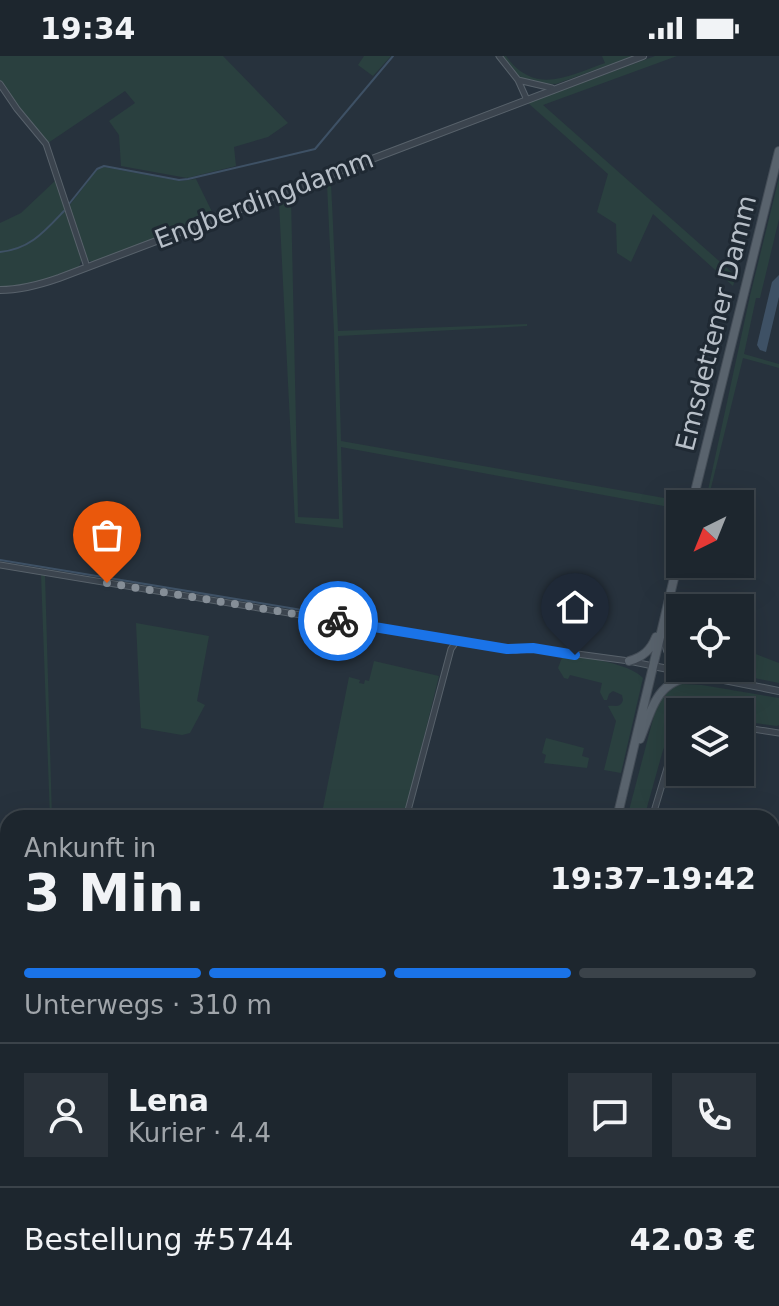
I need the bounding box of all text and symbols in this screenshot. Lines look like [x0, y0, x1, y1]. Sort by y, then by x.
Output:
text: 19:34 [40, 11, 136, 46]
street label: Engberdingdamm [150, 143, 378, 255]
street label: Emsdettener Damm [670, 192, 762, 454]
north arrow [666, 490, 754, 578]
map controls [666, 490, 754, 786]
pin [73, 501, 141, 583]
icon: bag [85, 513, 129, 557]
pin [541, 573, 609, 655]
courier [298, 581, 378, 661]
icon: home [553, 585, 597, 629]
button: locate [666, 594, 754, 682]
icon: bike [316, 599, 360, 643]
button: layers [666, 698, 754, 786]
text: Ankunft in [24, 833, 156, 863]
text: 19:37–19:42 [550, 861, 756, 896]
text: 3 Min. [24, 863, 205, 923]
text: Unterwegs · 310 m [24, 990, 272, 1020]
button: person [24, 1073, 108, 1157]
button: chat [568, 1073, 652, 1157]
button: phone [672, 1073, 756, 1157]
text: Lena [128, 1083, 209, 1118]
text: Kurier · 4.4 [128, 1118, 271, 1148]
text: Bestellung #5744 [24, 1222, 294, 1257]
text: 42.03 € [630, 1222, 756, 1257]

